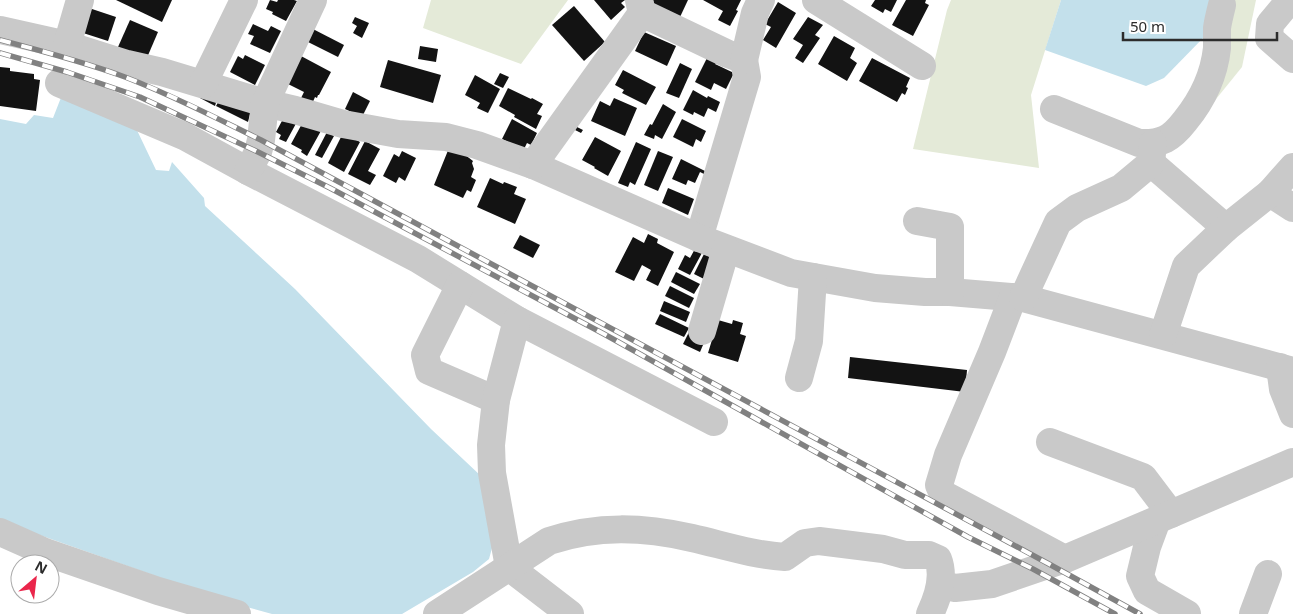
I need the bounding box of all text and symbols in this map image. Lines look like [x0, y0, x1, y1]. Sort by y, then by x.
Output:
scale bar [1123, 10, 1277, 42]
text: 50 m [1130, 16, 1165, 36]
north arrow [10, 554, 60, 604]
text: N [32, 556, 51, 578]

